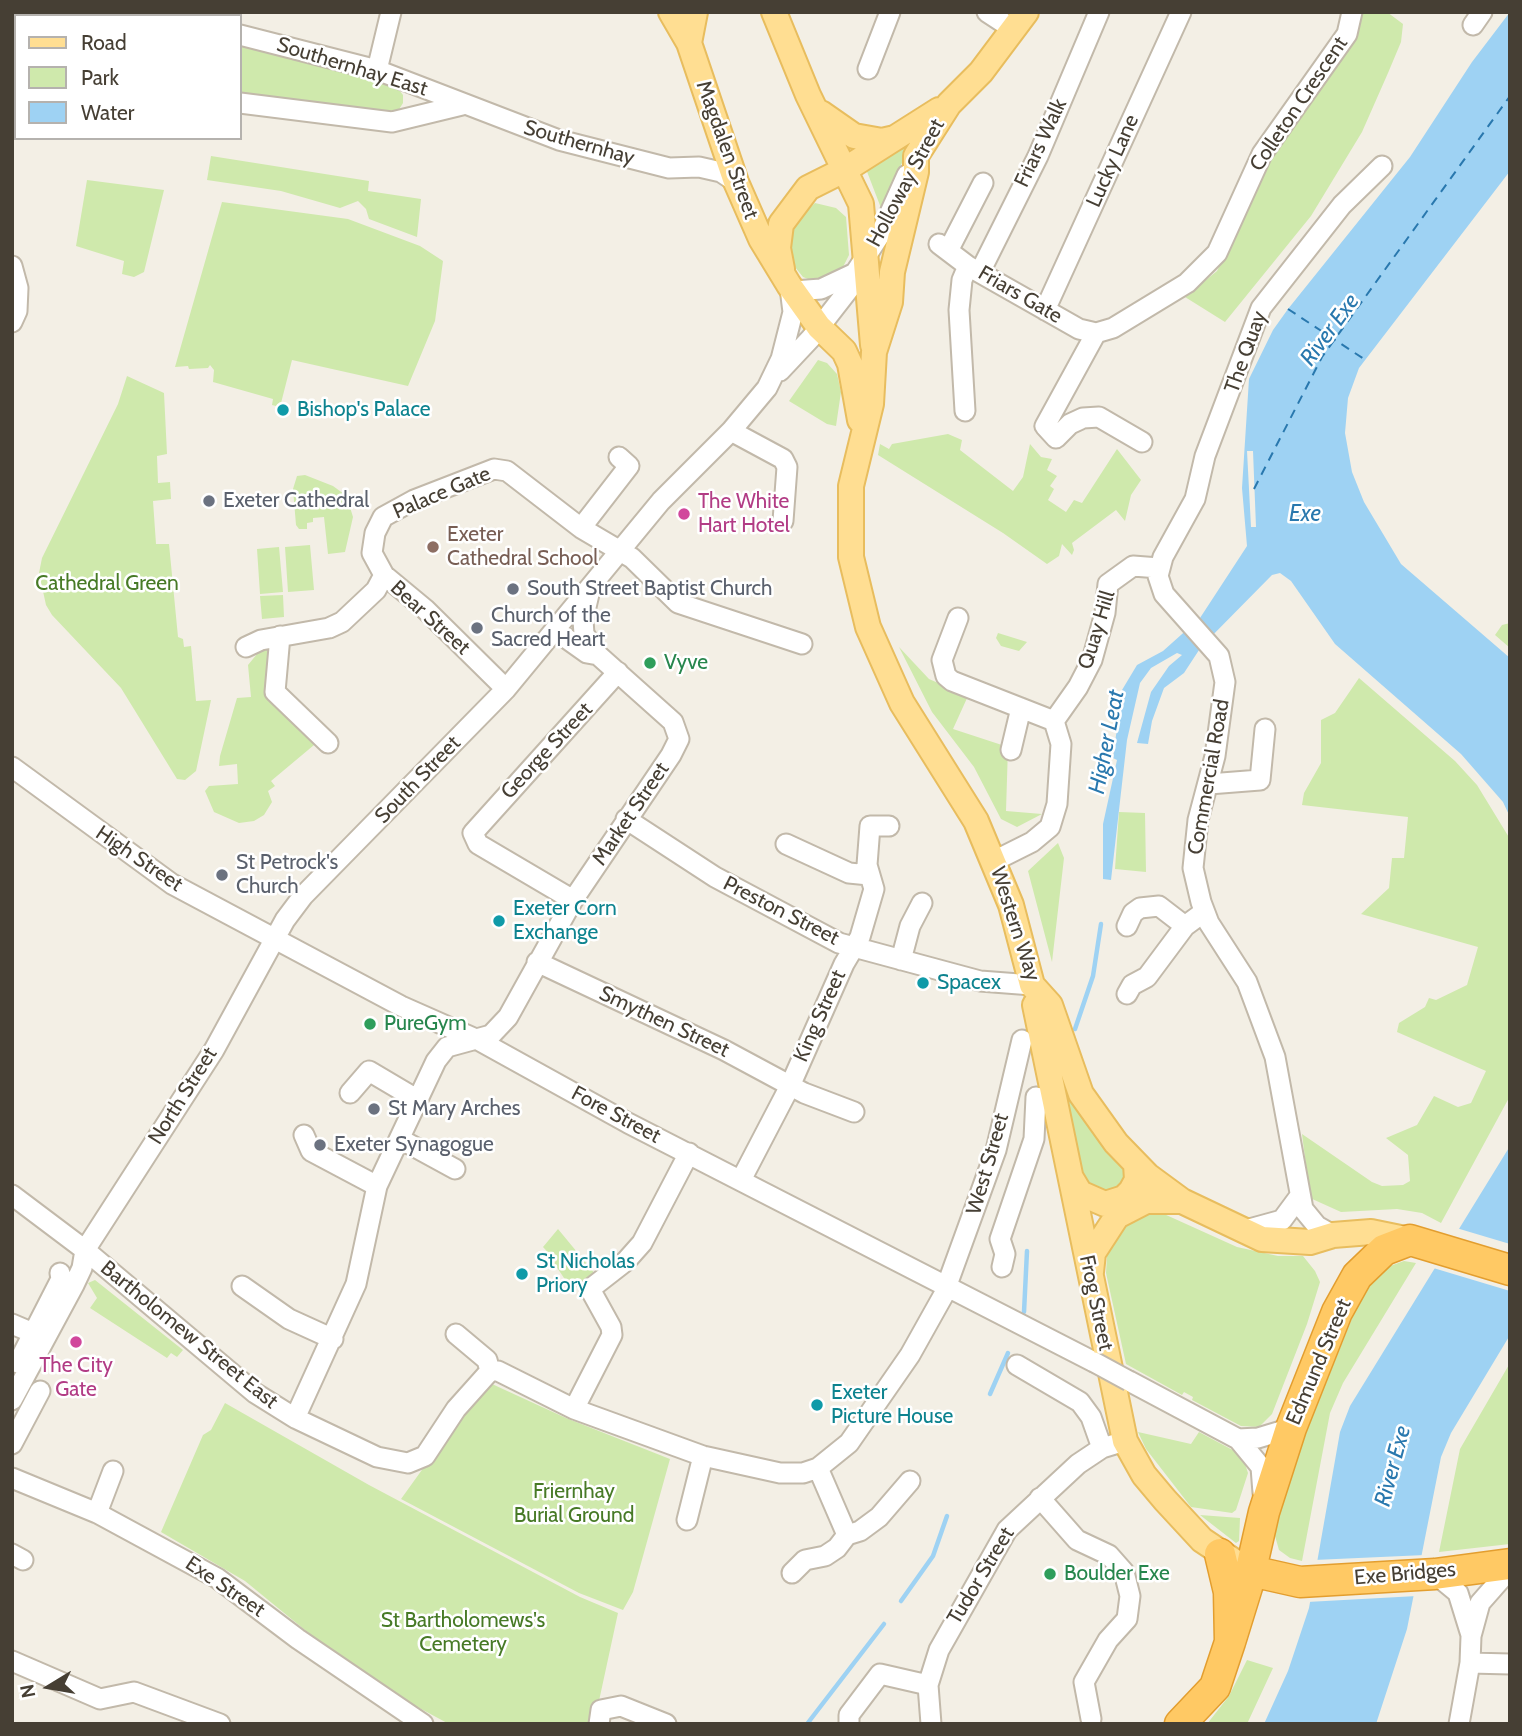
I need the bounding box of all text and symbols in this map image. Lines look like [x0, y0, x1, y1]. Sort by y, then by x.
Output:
legend [14, 14, 242, 140]
text: Road [81, 30, 127, 55]
street label: Southernhay East [274, 32, 430, 102]
street label: Colleton Crescent [1245, 32, 1353, 176]
text: Park [81, 65, 119, 90]
street label: Magdalen Street [690, 77, 764, 223]
street label: Friars Walk [1010, 95, 1072, 191]
text: Water [81, 100, 134, 125]
street label: Lucky Lane [1081, 111, 1145, 211]
street label: Southernhay [521, 115, 637, 171]
street label: Holloway Street [862, 115, 950, 251]
street label: Friars Gate [973, 261, 1067, 329]
water label: River Exe [1295, 289, 1365, 371]
street label: The Quay [1220, 308, 1272, 396]
place label: Bishop's Palace [297, 397, 431, 423]
marker: Bishop's Palace [275, 402, 291, 418]
street label: Palace Gate [389, 461, 495, 525]
place label: Exeter Cathedral [223, 488, 369, 514]
place label: The White Hart Hotel [698, 489, 790, 539]
marker: Exeter Cathedral [201, 493, 217, 509]
water label: Exe [1289, 500, 1321, 528]
marker: The White Hart Hotel [676, 506, 692, 522]
place label: Exeter Cathedral School [447, 522, 598, 572]
marker: Exeter Cathedral School [425, 539, 441, 555]
park label: Cathedral Green [35, 571, 179, 597]
street label: Bear Street [385, 576, 475, 660]
place label: South Street Baptist Church [527, 576, 772, 602]
marker: South Street Baptist Church [505, 581, 521, 597]
street label: Quay Hill [1073, 588, 1121, 672]
place label: Church of the Sacred Heart [491, 603, 611, 653]
marker: Church of the Sacred Heart [469, 620, 485, 636]
place label: Vyve [664, 650, 708, 676]
marker: Vyve [642, 655, 658, 671]
water label: Higher Leat [1083, 688, 1131, 796]
street label: Commercial Road [1183, 697, 1235, 857]
street label: George Street [496, 698, 598, 804]
street label: South Street [370, 731, 466, 829]
street label: Market Street [587, 758, 675, 870]
street label: High Street [91, 821, 187, 897]
place label: St Petrock's Church [236, 850, 338, 900]
street label: Western Way [985, 864, 1045, 984]
marker: St Petrock's Church [214, 867, 230, 883]
street label: Preston Street [719, 871, 843, 951]
place label: Exeter Corn Exchange [513, 896, 617, 946]
marker: Exeter Corn Exchange [491, 913, 507, 929]
street label: King Street [789, 966, 851, 1066]
place label: Spacex [937, 970, 1001, 996]
marker: Spacex [915, 975, 931, 991]
street label: Smythen Street [595, 981, 733, 1063]
place label: PureGym [384, 1011, 467, 1037]
marker: PureGym [362, 1016, 378, 1032]
street label: North Street [143, 1043, 223, 1149]
street label: Fore Street [567, 1081, 665, 1149]
place label: St Mary Arches [388, 1096, 520, 1122]
marker: St Mary Arches [366, 1101, 382, 1117]
street label: West Street [962, 1110, 1014, 1218]
place label: Exeter Synagogue [334, 1132, 494, 1158]
marker: Exeter Synagogue [312, 1137, 328, 1153]
place label: St Nicholas Priory [536, 1249, 635, 1299]
street label: Frog Street [1074, 1253, 1118, 1353]
street label: Bartholomew Street East [95, 1256, 283, 1414]
marker: St Nicholas Priory [514, 1266, 530, 1282]
street label: Edmund Street [1281, 1295, 1357, 1429]
marker: The City Gate [68, 1334, 84, 1350]
place label: The City Gate [39, 1353, 113, 1403]
place label: Exeter Picture House [831, 1380, 953, 1430]
marker: Exeter Picture House [809, 1397, 825, 1413]
water label: River Exe [1369, 1423, 1417, 1509]
park label: Friernhay Burial Ground [514, 1479, 634, 1529]
street label: Tudor Street [942, 1523, 1020, 1629]
street label: Exe Street [180, 1551, 270, 1623]
street label: Exe Bridges [1353, 1557, 1457, 1591]
place label: Boulder Exe [1064, 1561, 1170, 1587]
marker: Boulder Exe [1042, 1566, 1058, 1582]
park label: St Bartholomews's Cemetery [381, 1608, 545, 1658]
north arrow [14, 1652, 84, 1722]
text: N [15, 1682, 40, 1700]

